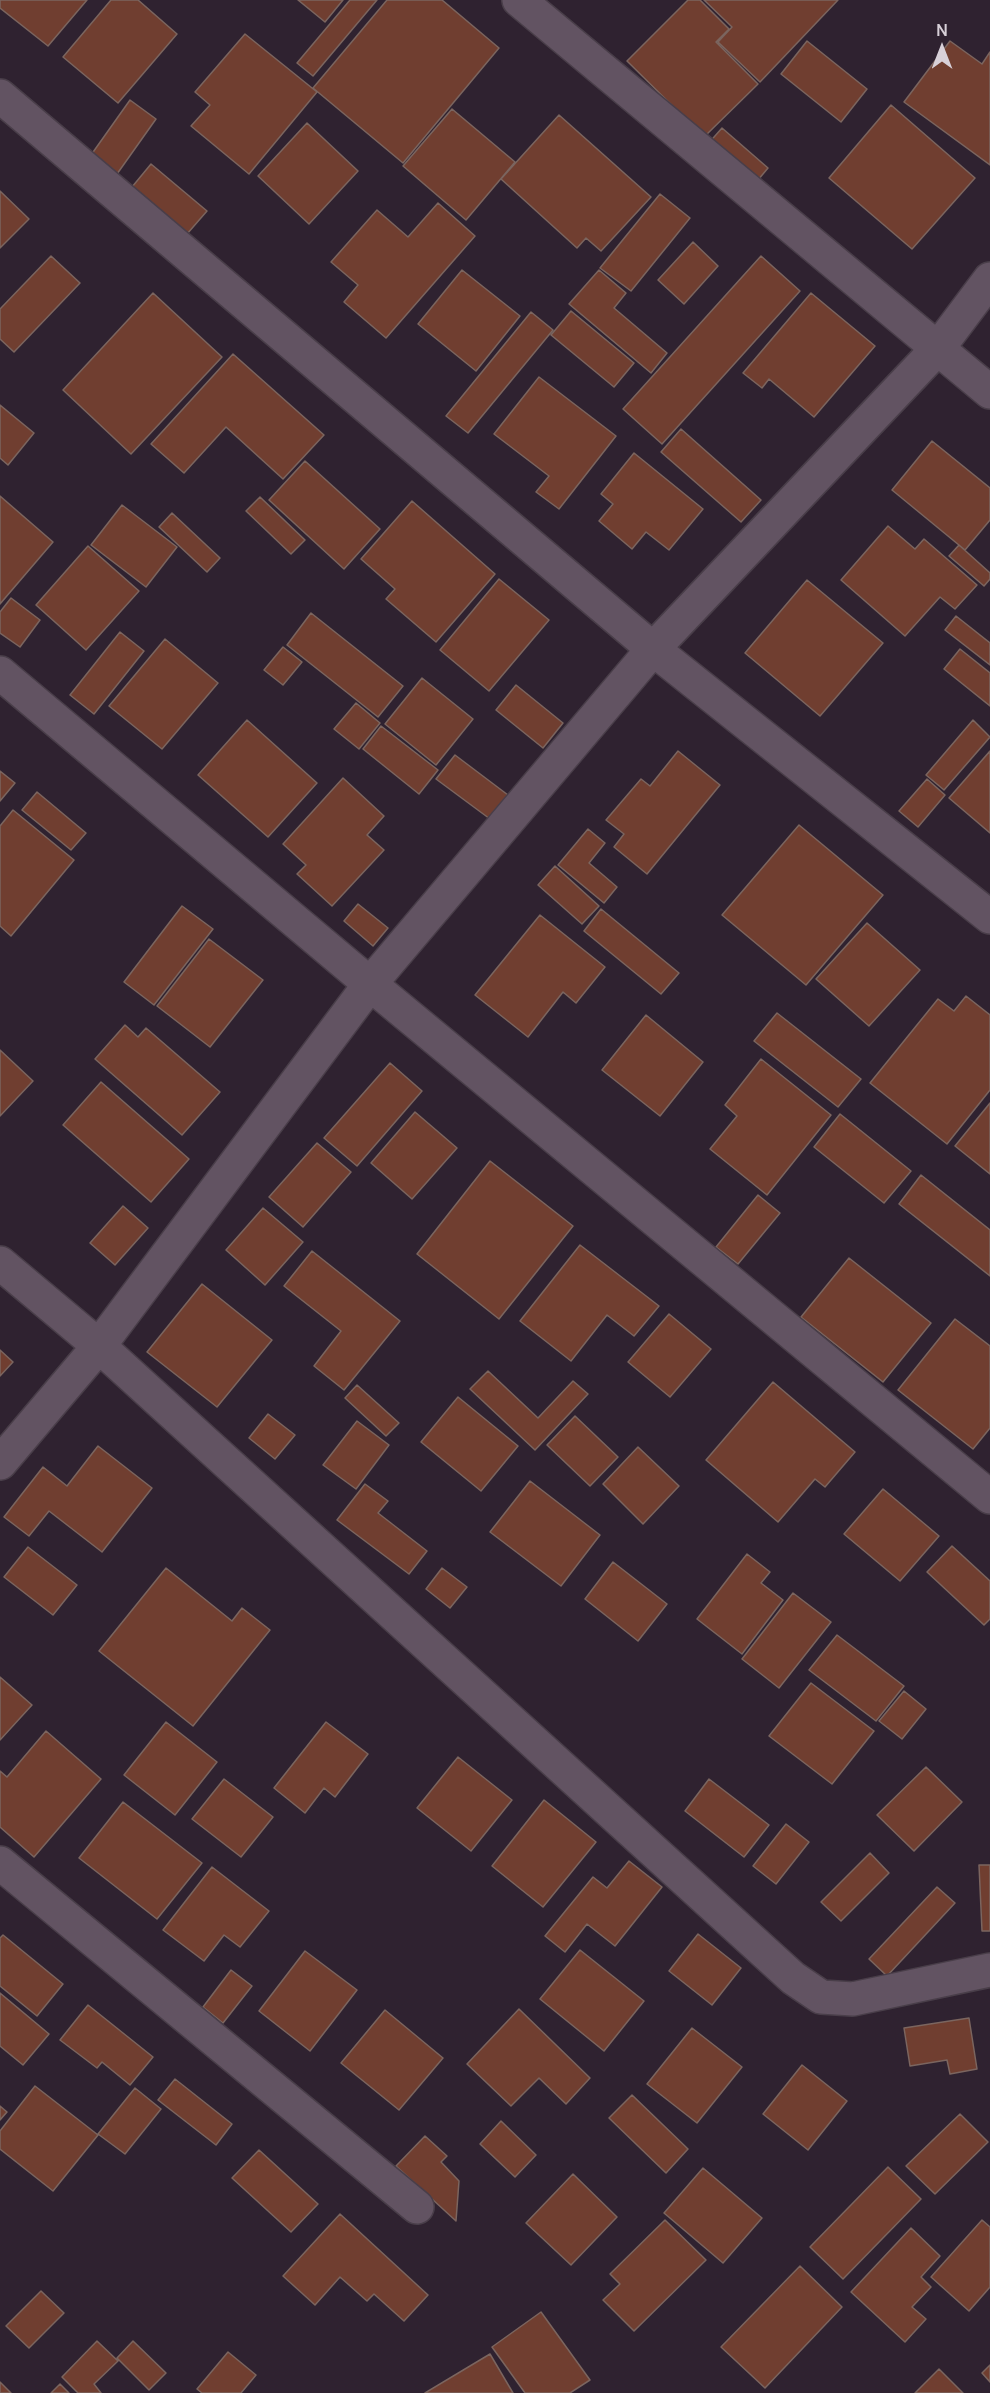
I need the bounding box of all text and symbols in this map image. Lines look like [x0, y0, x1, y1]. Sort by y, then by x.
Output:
north arrow [912, 18, 972, 78]
text: N [936, 19, 948, 41]

